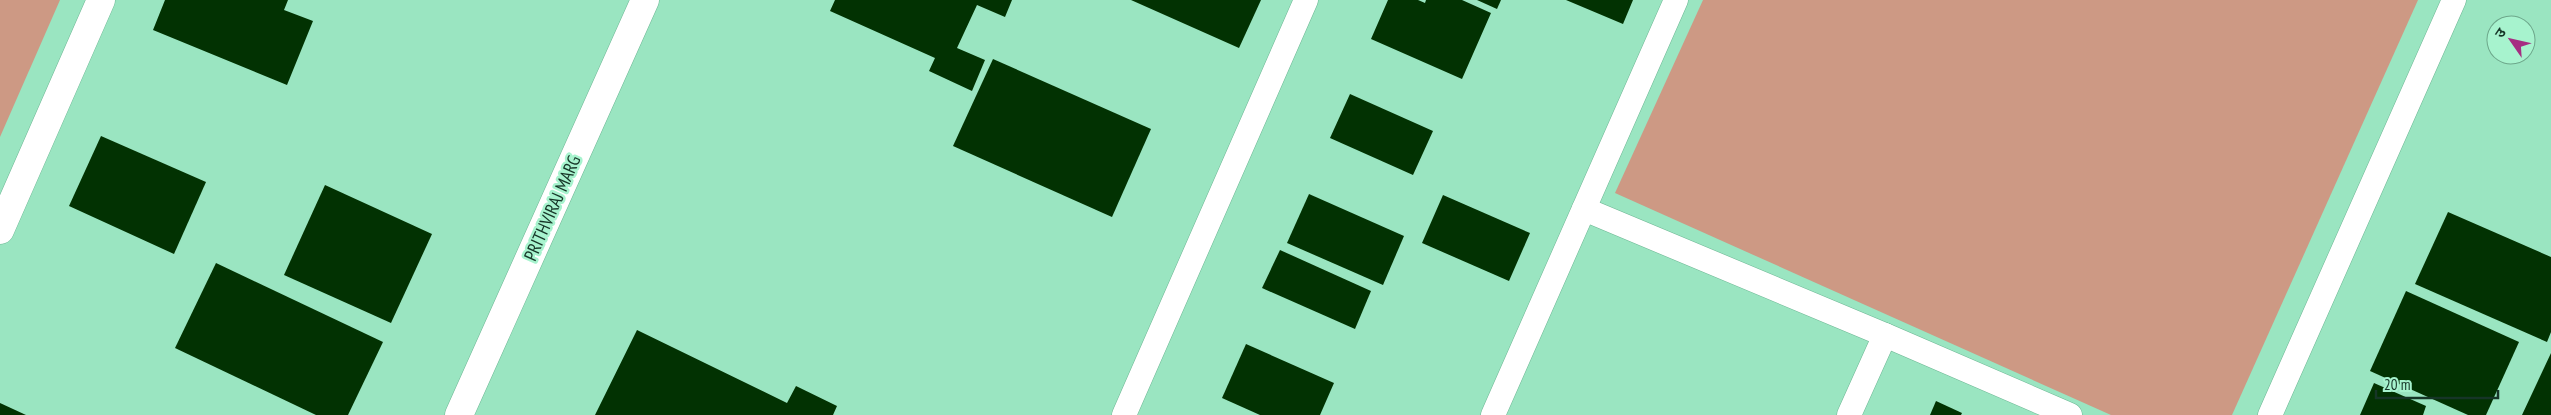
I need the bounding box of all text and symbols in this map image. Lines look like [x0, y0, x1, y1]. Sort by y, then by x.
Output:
north arrow [2486, 15, 2536, 65]
text: उ [2490, 24, 2510, 41]
street label: PRITHVIRAJ MARG [519, 152, 586, 264]
scale bar [2376, 368, 2498, 400]
text: 20 m [2384, 375, 2410, 394]

